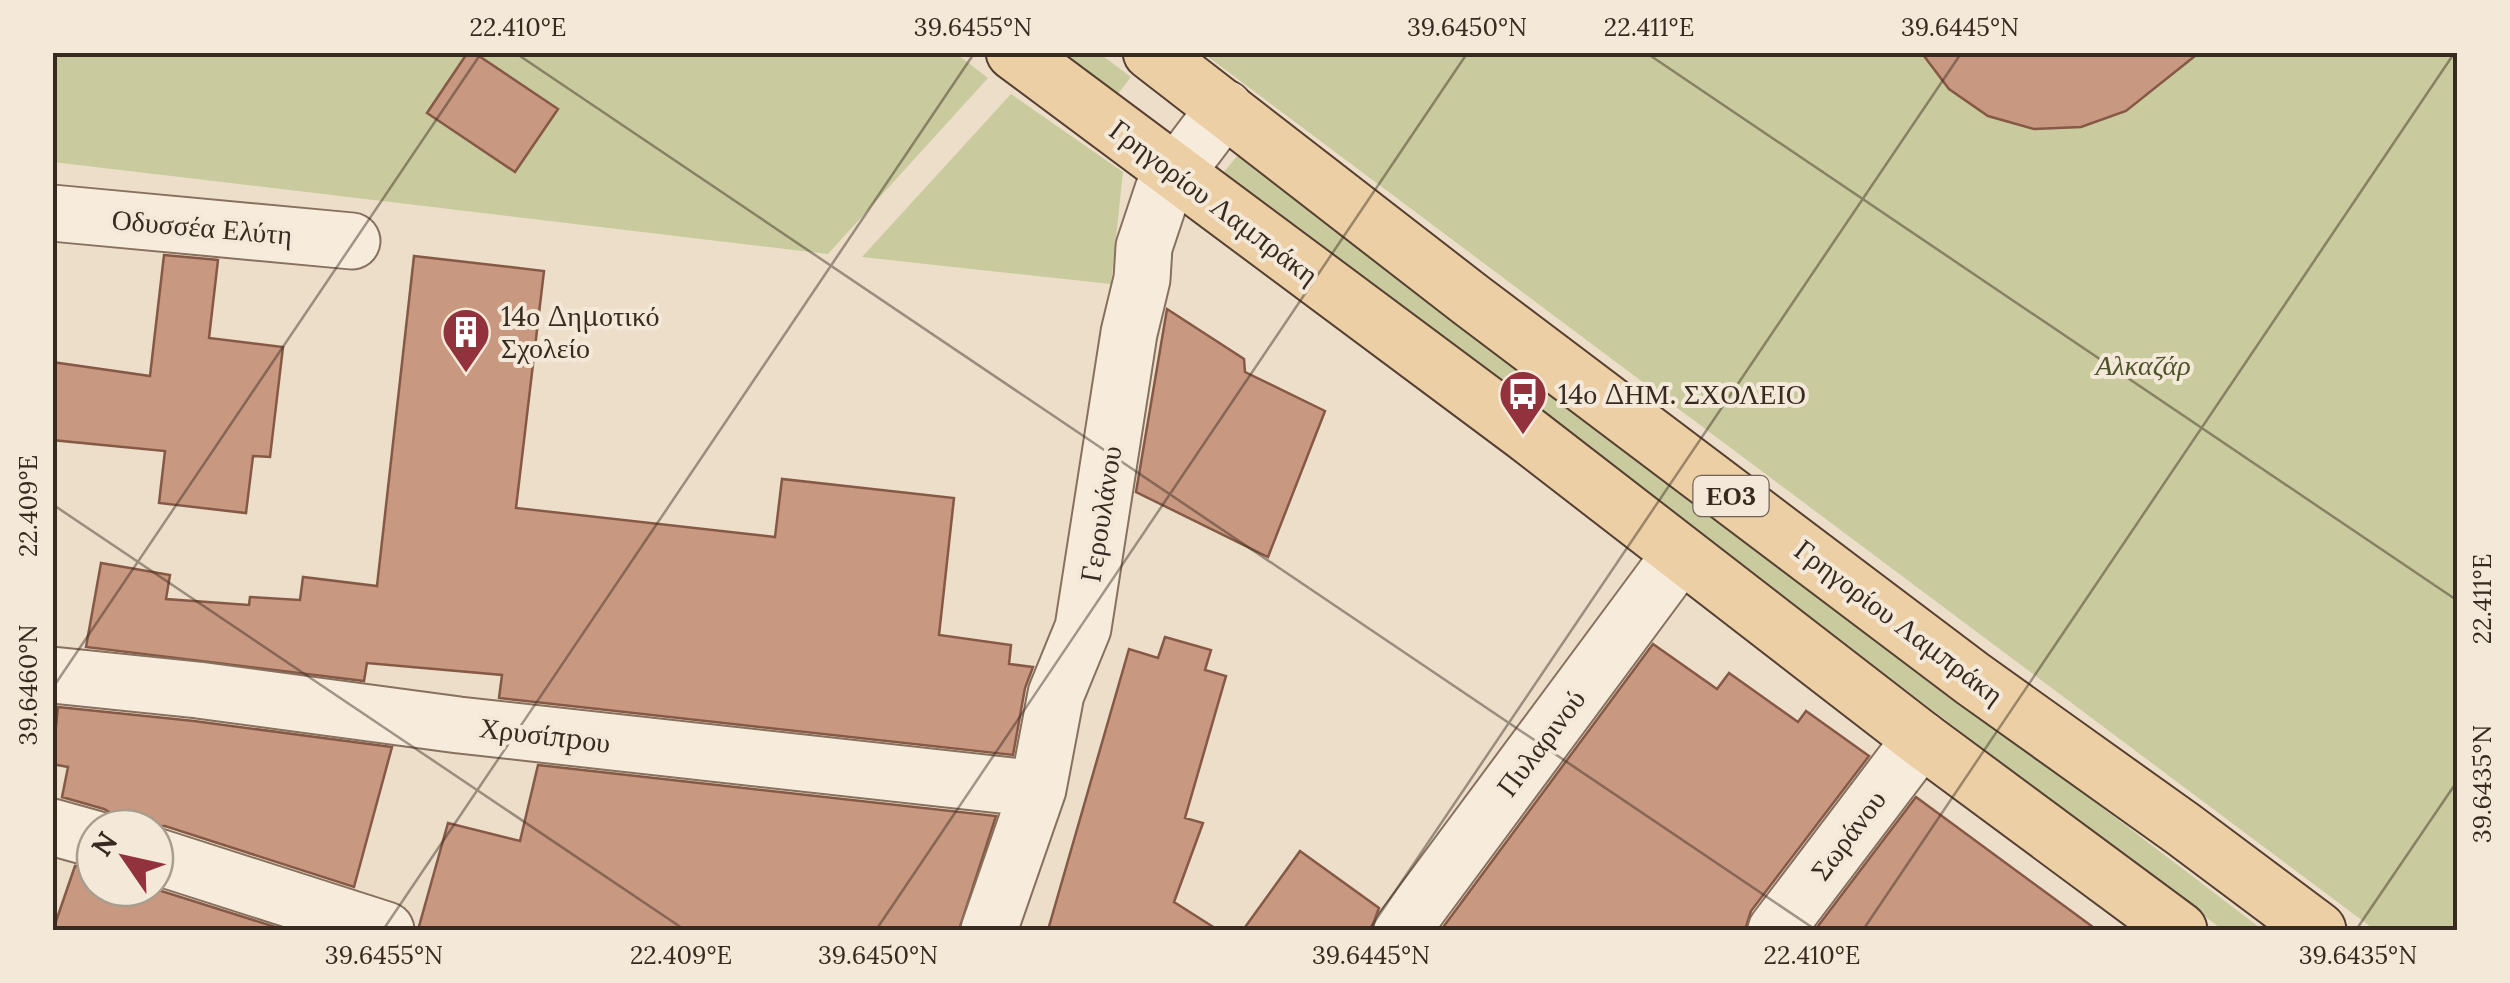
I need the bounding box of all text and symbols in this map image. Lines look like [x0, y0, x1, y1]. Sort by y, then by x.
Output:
text: 22.410°E [470, 11, 566, 43]
text: 39.6455°N [914, 11, 1032, 43]
text: 39.6450°N [1407, 11, 1527, 43]
text: 22.411°E [1604, 11, 1694, 43]
text: 39.6445°N [1901, 11, 2019, 43]
street label: Γρηγορίου Λαμπράκη [1102, 112, 1326, 292]
street label: Οδυσσέα Ελύτη [110, 201, 294, 253]
place label: 14ο Δημοτικό Σχολείο [501, 298, 659, 366]
building icon: 14ο Δημοτικό Σχολείο [440, 306, 492, 374]
park label: Αλκαζάρ [2093, 347, 2191, 383]
bus stop icon: 14ο ΔΗΜ. ΣΧΟΛΕΙΟ [1497, 368, 1549, 436]
place label: 14ο ΔΗΜ. ΣΧΟΛΕΙΟ [1558, 376, 1806, 412]
street label: Γερουλάνου [1072, 443, 1130, 585]
text: 22.409°E [12, 455, 44, 557]
road number: ΕΟ3 [1694, 476, 1768, 516]
street label: Γρηγορίου Λαμπράκη [1787, 532, 2011, 712]
text: 22.411°E [2466, 554, 2498, 644]
text: 39.6460°N [12, 624, 44, 746]
street label: Πυλαρινού [1489, 682, 1593, 804]
street label: Χρυσίπpου [478, 709, 612, 761]
text: 39.6435°N [2466, 725, 2498, 843]
street label: Σωράνου [1802, 783, 1894, 887]
north arrow [75, 808, 175, 908]
text: N [83, 825, 125, 863]
text: 39.6455°N [325, 939, 443, 971]
text: 22.409°E [630, 939, 732, 971]
text: 39.6450°N [818, 939, 938, 971]
text: 39.6445°N [1312, 939, 1430, 971]
text: 22.410°E [1764, 939, 1860, 971]
text: 39.6435°N [2299, 939, 2417, 971]

